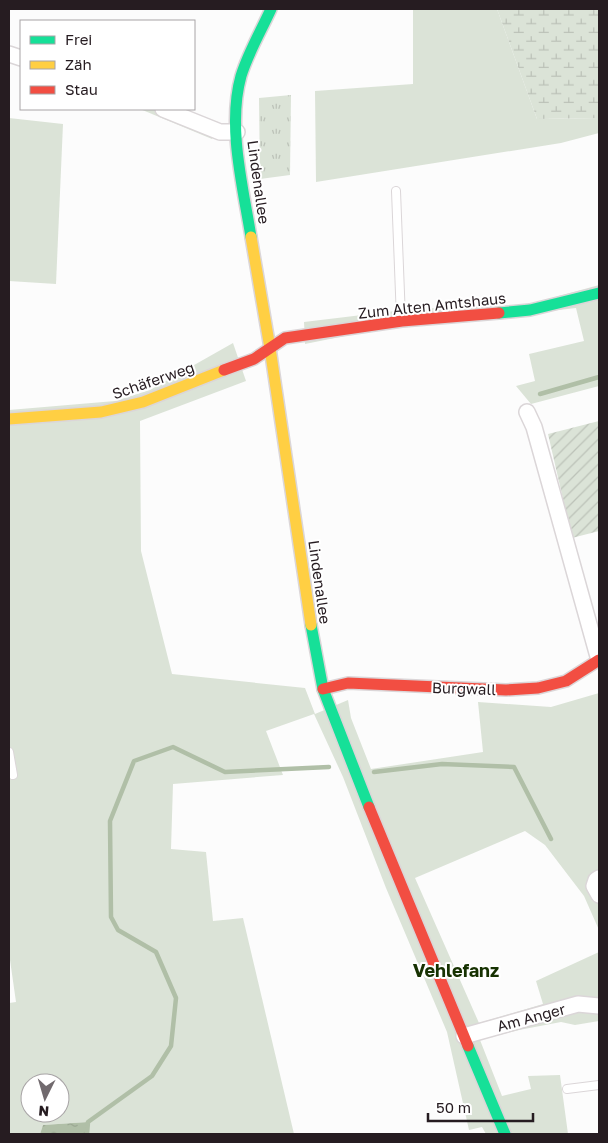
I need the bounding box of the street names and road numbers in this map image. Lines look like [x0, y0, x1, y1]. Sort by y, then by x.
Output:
street label: Lindenallee [244, 139, 274, 225]
street label: Zum Alten Amtshaus [357, 288, 507, 322]
street label: Schäferweg [110, 358, 196, 402]
street label: Lindenallee [305, 539, 335, 625]
street label: Burgwall [432, 678, 496, 698]
street label: Am Anger [495, 999, 567, 1035]

